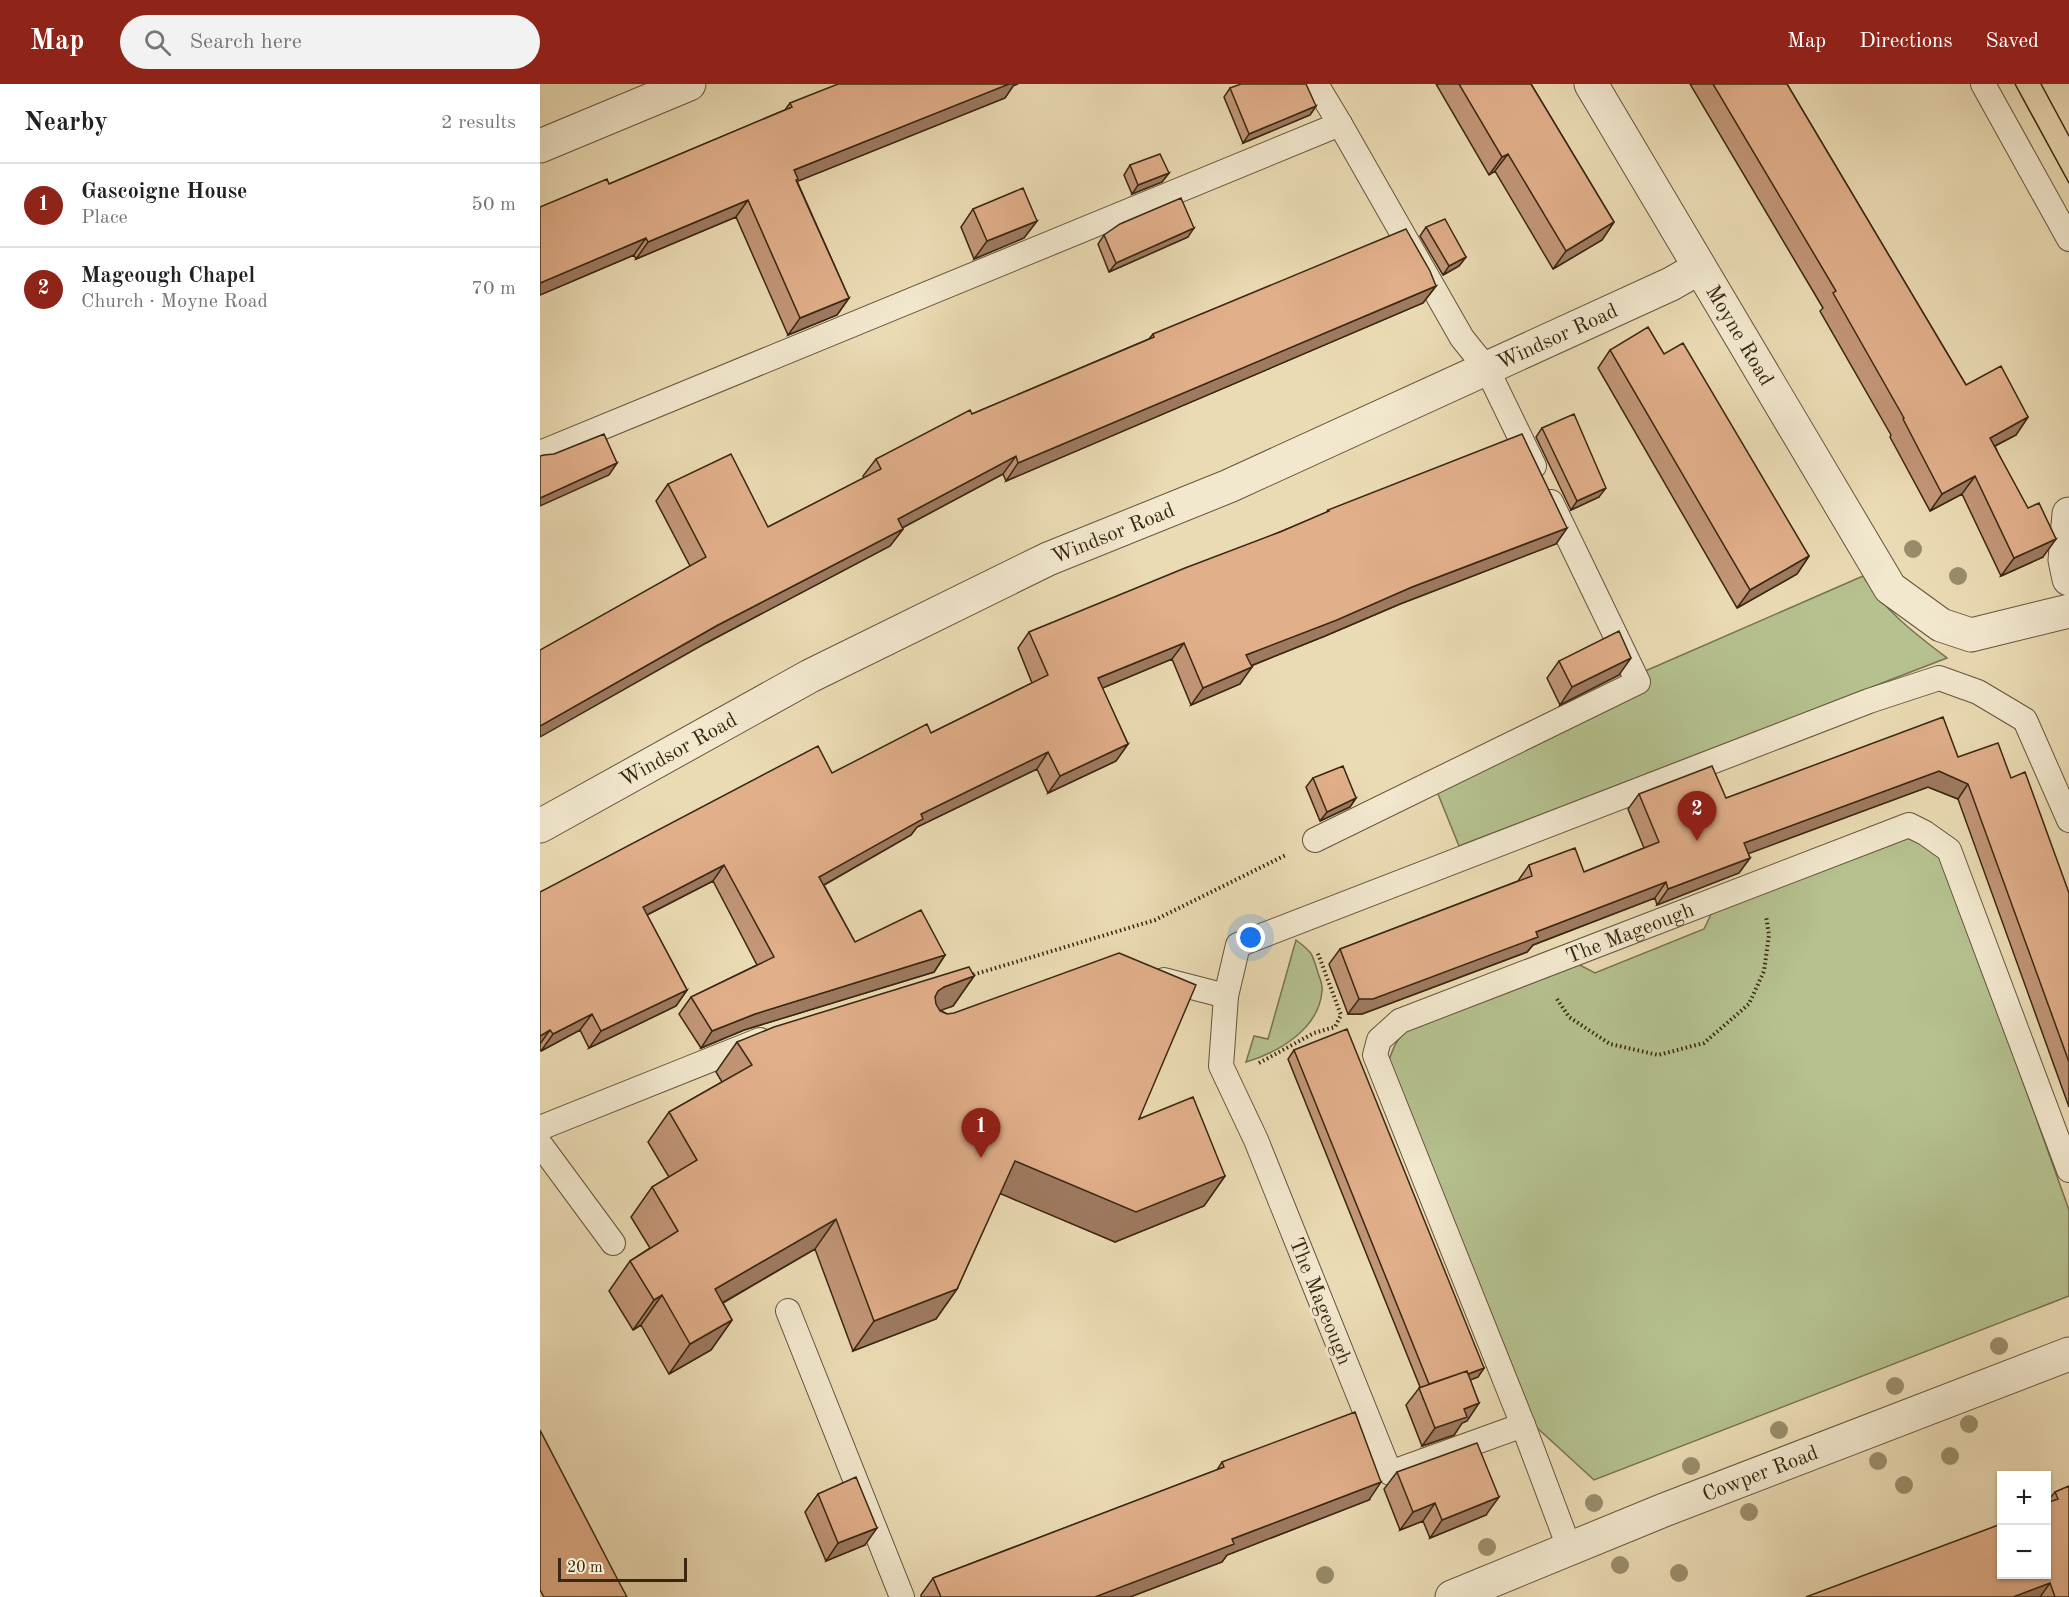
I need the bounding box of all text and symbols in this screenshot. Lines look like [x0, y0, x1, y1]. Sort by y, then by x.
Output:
search box [120, 15, 540, 69]
icon: search [141, 26, 174, 59]
text: Map [30, 28, 84, 56]
text: Search here [189, 31, 302, 53]
text: Map [1787, 31, 1826, 52]
text: Directions [1859, 31, 1953, 52]
text: Saved [1986, 31, 2039, 52]
text: Nearby [24, 110, 108, 136]
text: 2 results [441, 113, 516, 133]
text: Gascoigne House [81, 181, 248, 203]
text: 1 [38, 195, 49, 215]
text: 50 m [471, 195, 516, 215]
text: Place [81, 208, 128, 228]
text: Mageough Chapel [81, 265, 255, 287]
text: 2 [38, 279, 49, 299]
text: 70 m [471, 279, 516, 299]
street label: Moyne Road [1701, 282, 1777, 390]
text: Church · Moyne Road [81, 292, 268, 312]
street label: Windsor Road [1494, 301, 1621, 374]
street label: Windsor Road [1049, 500, 1178, 568]
street label: Windsor Road [617, 710, 741, 791]
pin: 2 [1678, 792, 1716, 841]
street label: The Mageough [1563, 900, 1697, 968]
your location [1236, 923, 1265, 952]
pin: 1 [962, 1108, 1000, 1158]
street label: The Mageough [1285, 1235, 1355, 1368]
street label: Cowper Road [1700, 1443, 1821, 1506]
map controls [1997, 1471, 2051, 1579]
button: + [1997, 1471, 2051, 1525]
button: − [1997, 1525, 2051, 1579]
scale bar [558, 1555, 687, 1582]
text: 20 m [567, 1560, 603, 1576]

